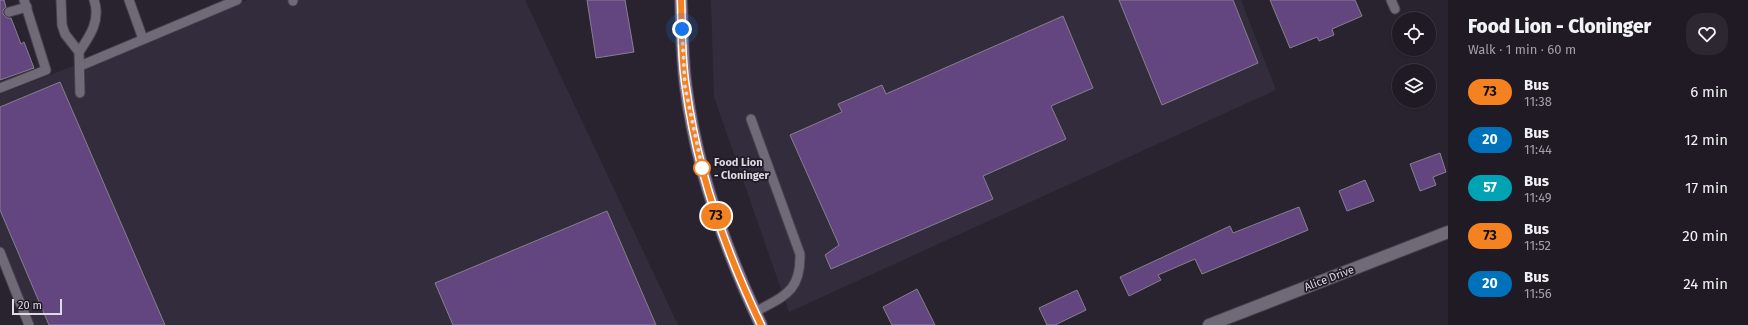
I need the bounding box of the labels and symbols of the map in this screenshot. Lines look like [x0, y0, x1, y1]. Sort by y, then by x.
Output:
your location [672, 19, 692, 39]
place label: Food Lion - Cloninger [714, 156, 770, 182]
marker: Food Lion - Cloninger [693, 159, 711, 177]
line badge: 73 [698, 203, 734, 229]
street label: Alice Drive [1302, 263, 1356, 294]
scale bar [12, 297, 62, 316]

